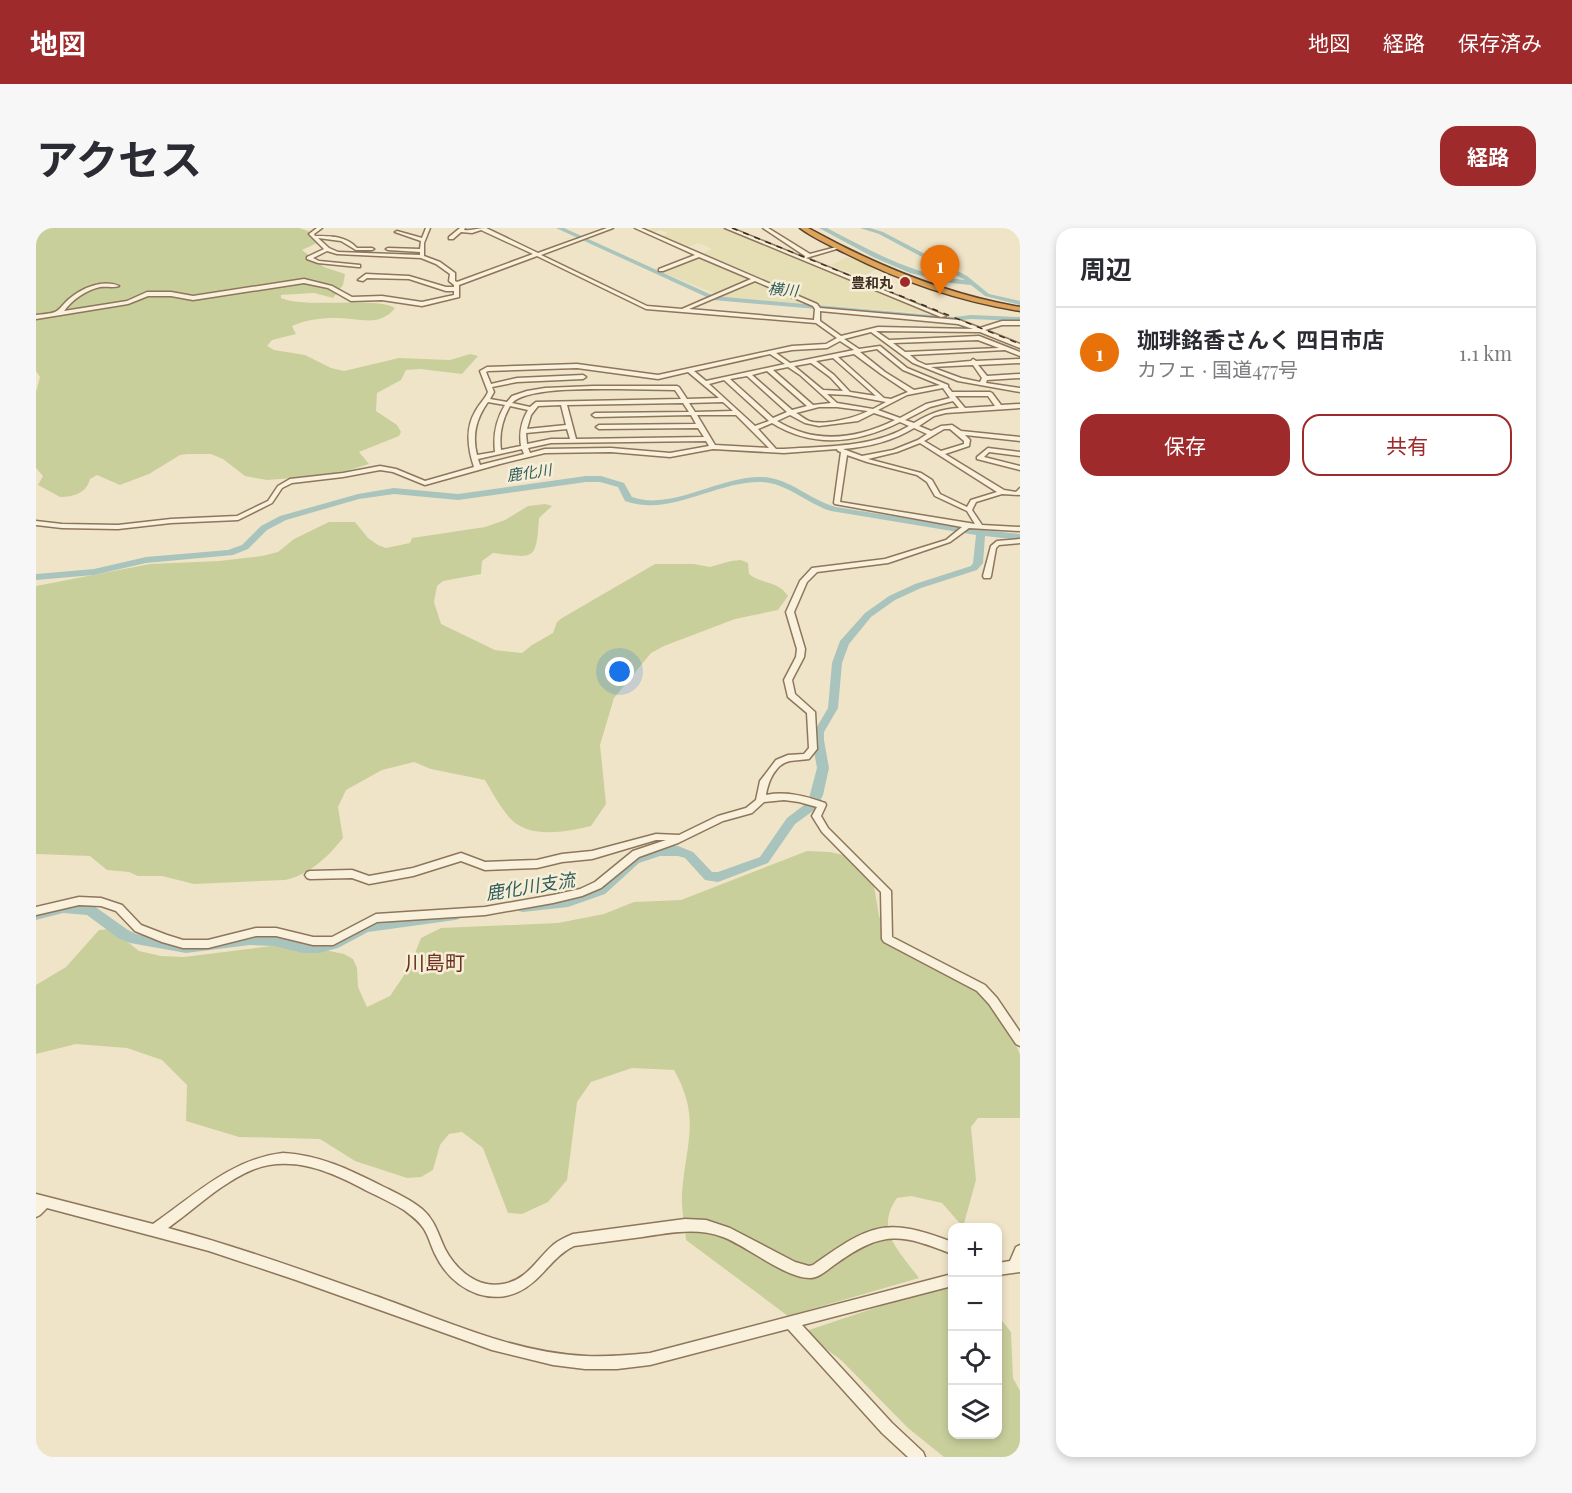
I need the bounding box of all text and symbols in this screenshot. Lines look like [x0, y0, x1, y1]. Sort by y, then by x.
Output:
text: 地図 [30, 24, 86, 61]
text: 地図 [1308, 28, 1350, 56]
text: 経路 [1383, 28, 1425, 56]
text: 保存済み [1458, 28, 1542, 56]
button: 経路 [1440, 126, 1536, 186]
text: アクセス [36, 130, 202, 186]
pin: 1 [920, 245, 960, 295]
text: 周辺 [1080, 251, 1132, 286]
place label: 豊和丸 [851, 273, 893, 292]
marker: 豊和丸 [898, 275, 912, 289]
water label: 横川 [767, 278, 801, 300]
text: 珈琲銘香さんく 四日市店 [1137, 324, 1384, 354]
text: 1 [1096, 339, 1103, 366]
text: 1.1 km [1459, 339, 1512, 366]
text: カフェ · 国道477号 [1137, 355, 1298, 382]
button: 保存 [1080, 414, 1290, 476]
button: 共有 [1302, 414, 1512, 476]
water label: 鹿化川 [505, 459, 555, 485]
your location [605, 657, 634, 686]
water label: 鹿化川支流 [484, 867, 579, 905]
district label: 川島町 [405, 948, 465, 975]
map controls [948, 1223, 1002, 1439]
button: + [948, 1223, 1002, 1277]
button: − [948, 1277, 1002, 1331]
button: locate [948, 1331, 1002, 1385]
button: layers [948, 1385, 1002, 1439]

